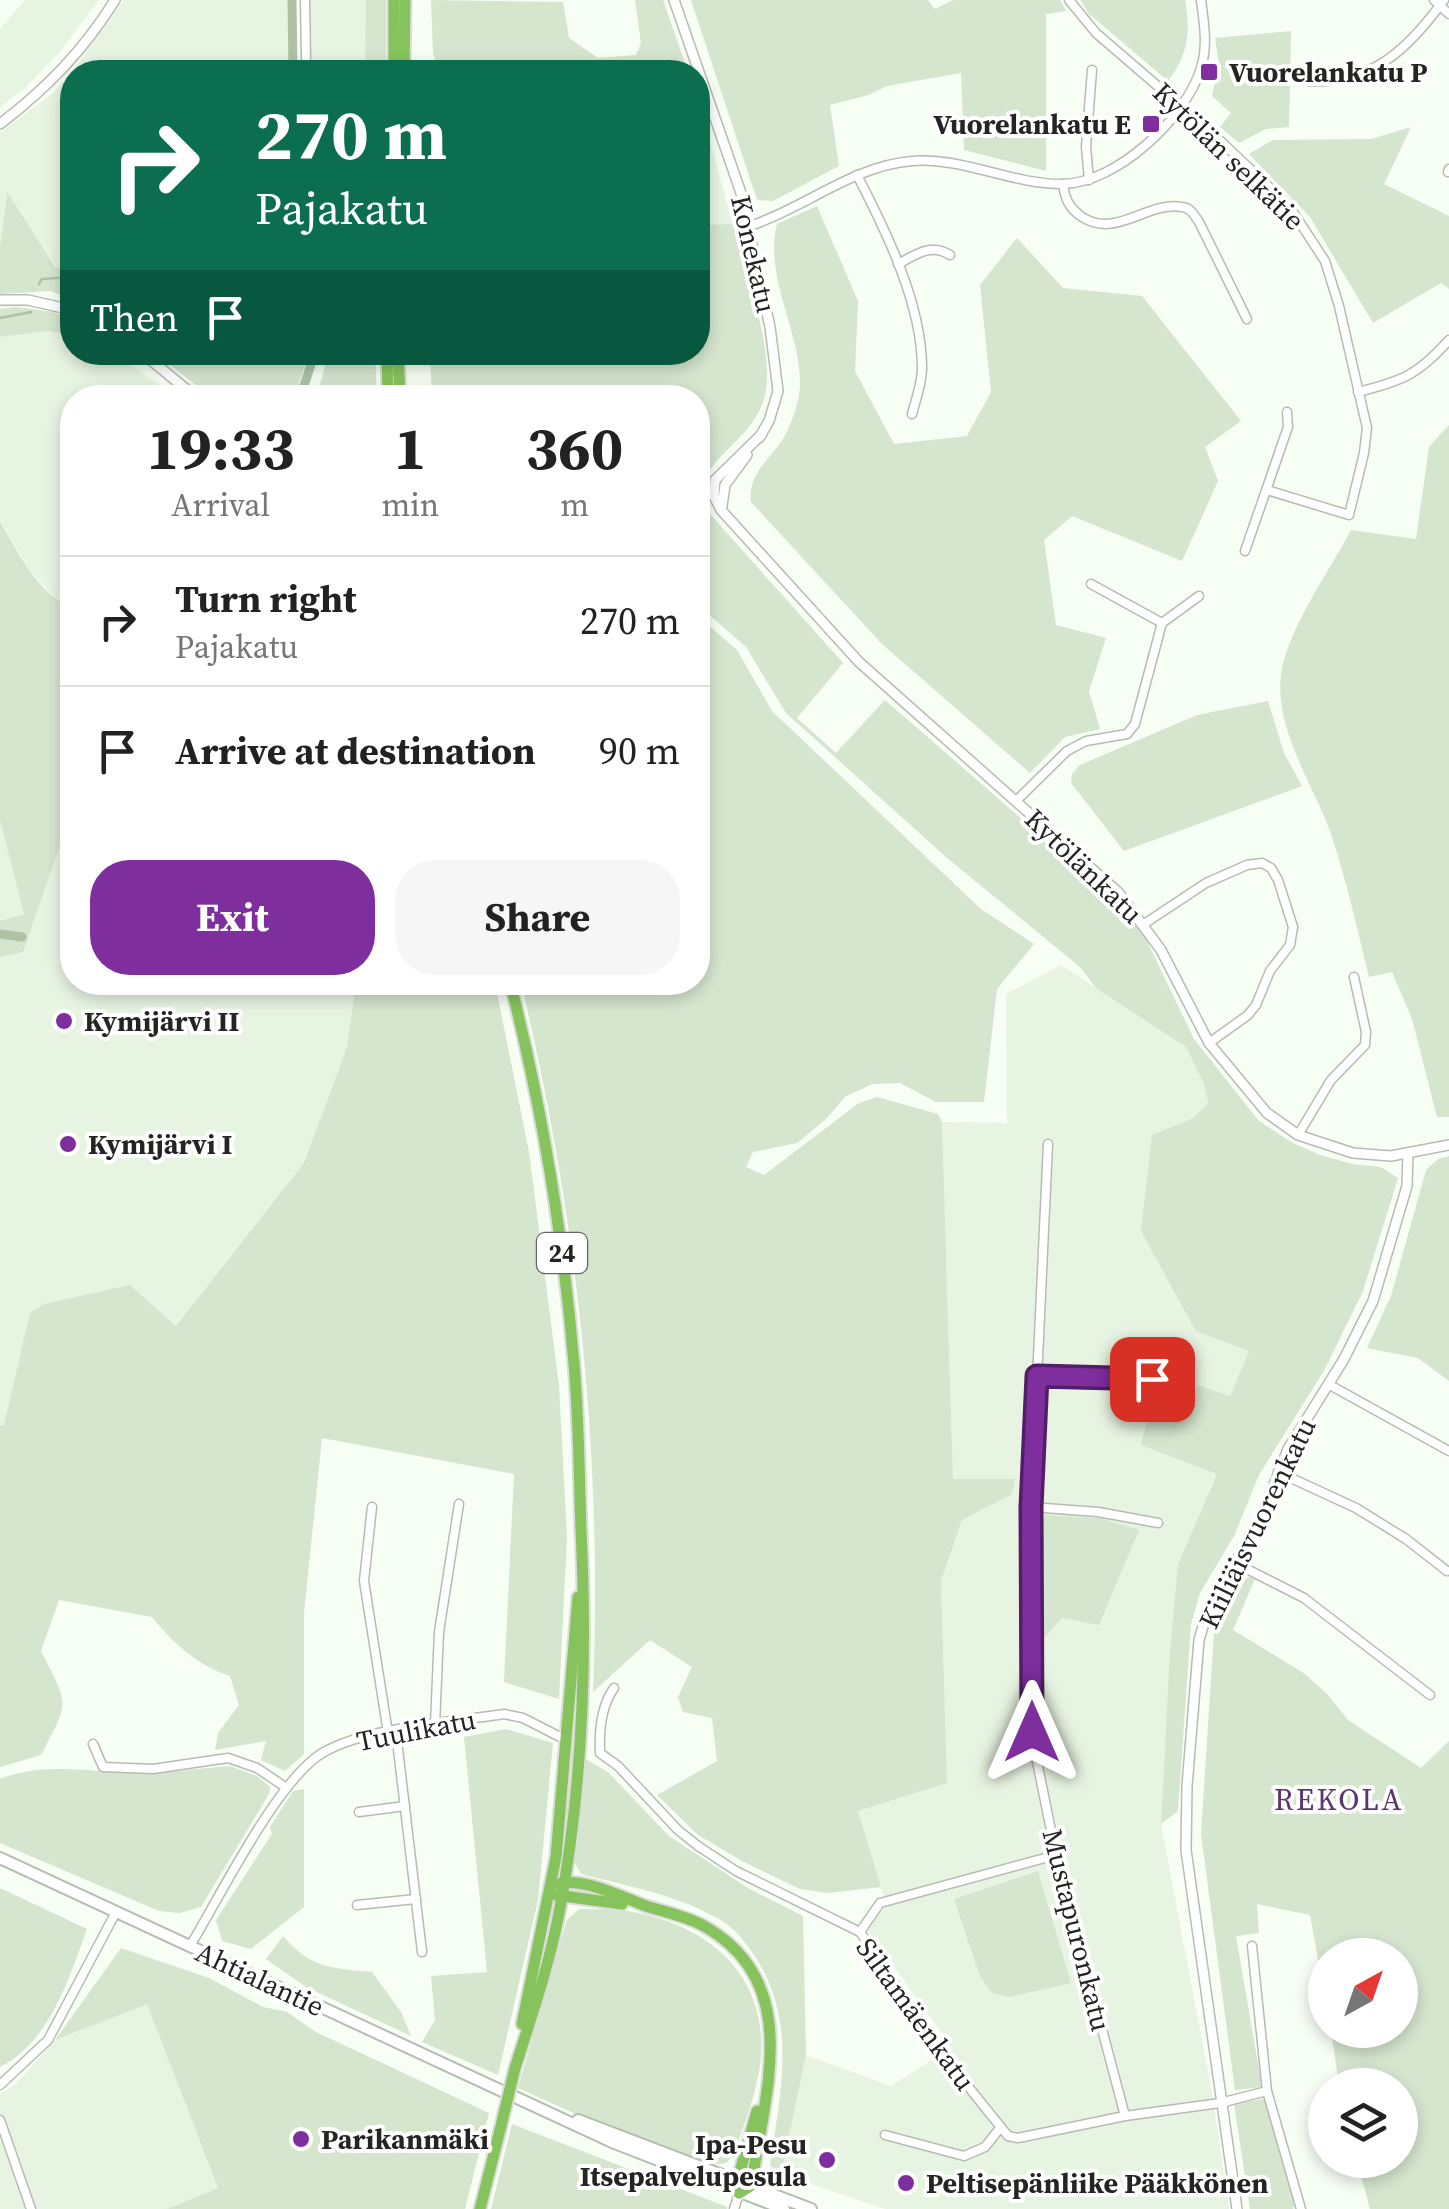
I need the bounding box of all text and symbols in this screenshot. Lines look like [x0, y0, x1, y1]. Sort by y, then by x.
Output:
place label: Vuorelankatu P [1229, 53, 1427, 91]
marker: Vuorelankatu P [1198, 61, 1220, 83]
street label: Kytölän selkätie [1145, 74, 1313, 238]
text: 270 m [255, 86, 447, 182]
icon: right [90, 100, 220, 230]
place label: Vuorelankatu E [933, 105, 1131, 143]
marker: Vuorelankatu E [1140, 113, 1162, 135]
text: Pajakatu [255, 177, 428, 239]
street label: Konekatu [722, 192, 786, 316]
icon: arrive [198, 290, 253, 345]
text: Then [90, 292, 178, 344]
text: 19:33 [147, 407, 295, 489]
text: 1 [394, 407, 427, 489]
text: 360 [526, 407, 623, 489]
text: Arrival [171, 483, 270, 527]
text: min [381, 483, 439, 527]
text: m [560, 483, 589, 527]
text: Turn right [175, 573, 357, 625]
icon: right [90, 594, 145, 649]
text: 270 m [580, 595, 680, 647]
text: Pajakatu [175, 625, 298, 669]
icon: arrive [90, 724, 145, 779]
text: Arrive at destination [175, 725, 536, 777]
text: 90 m [599, 725, 680, 777]
street label: Kytölänkatu [1017, 800, 1151, 932]
button: Exit [90, 860, 375, 975]
button: Share [395, 860, 680, 975]
place label: Kymijärvi II [84, 1002, 239, 1040]
marker: Kymijärvi II [53, 1010, 75, 1032]
place label: Kymijärvi I [88, 1125, 232, 1163]
marker: Kymijärvi I [57, 1133, 79, 1155]
road number: 24 [537, 1233, 587, 1273]
pin [1110, 1337, 1195, 1422]
icon: arrive [1125, 1352, 1180, 1407]
street label: Kiiliäisvuorenkatu [1189, 1411, 1325, 1635]
position arrow [980, 1680, 1084, 1784]
street label: Tuulikatu [353, 1700, 479, 1760]
district label: REKOLA [1274, 1779, 1404, 1820]
street label: Mustapuronkatu [1034, 1825, 1120, 2035]
street label: Siltamäenkatu [848, 1930, 984, 2098]
street label: Ahtialantie [190, 1933, 330, 2025]
north arrow [1308, 1938, 1418, 2048]
map controls [1308, 1938, 1418, 2178]
button: layers [1308, 2068, 1418, 2178]
place label: Parikanmäki [321, 2120, 489, 2158]
place label: Ipa-Pesu Itsepalvelupesula [580, 2125, 807, 2195]
marker: Parikanmäki [290, 2128, 312, 2150]
marker: Ipa-Pesu Itsepalvelupesula [816, 2149, 838, 2171]
place label: Peltisepänliike Pääkkönen [926, 2164, 1268, 2202]
marker: Peltisepänliike Pääkkönen [895, 2172, 917, 2194]

